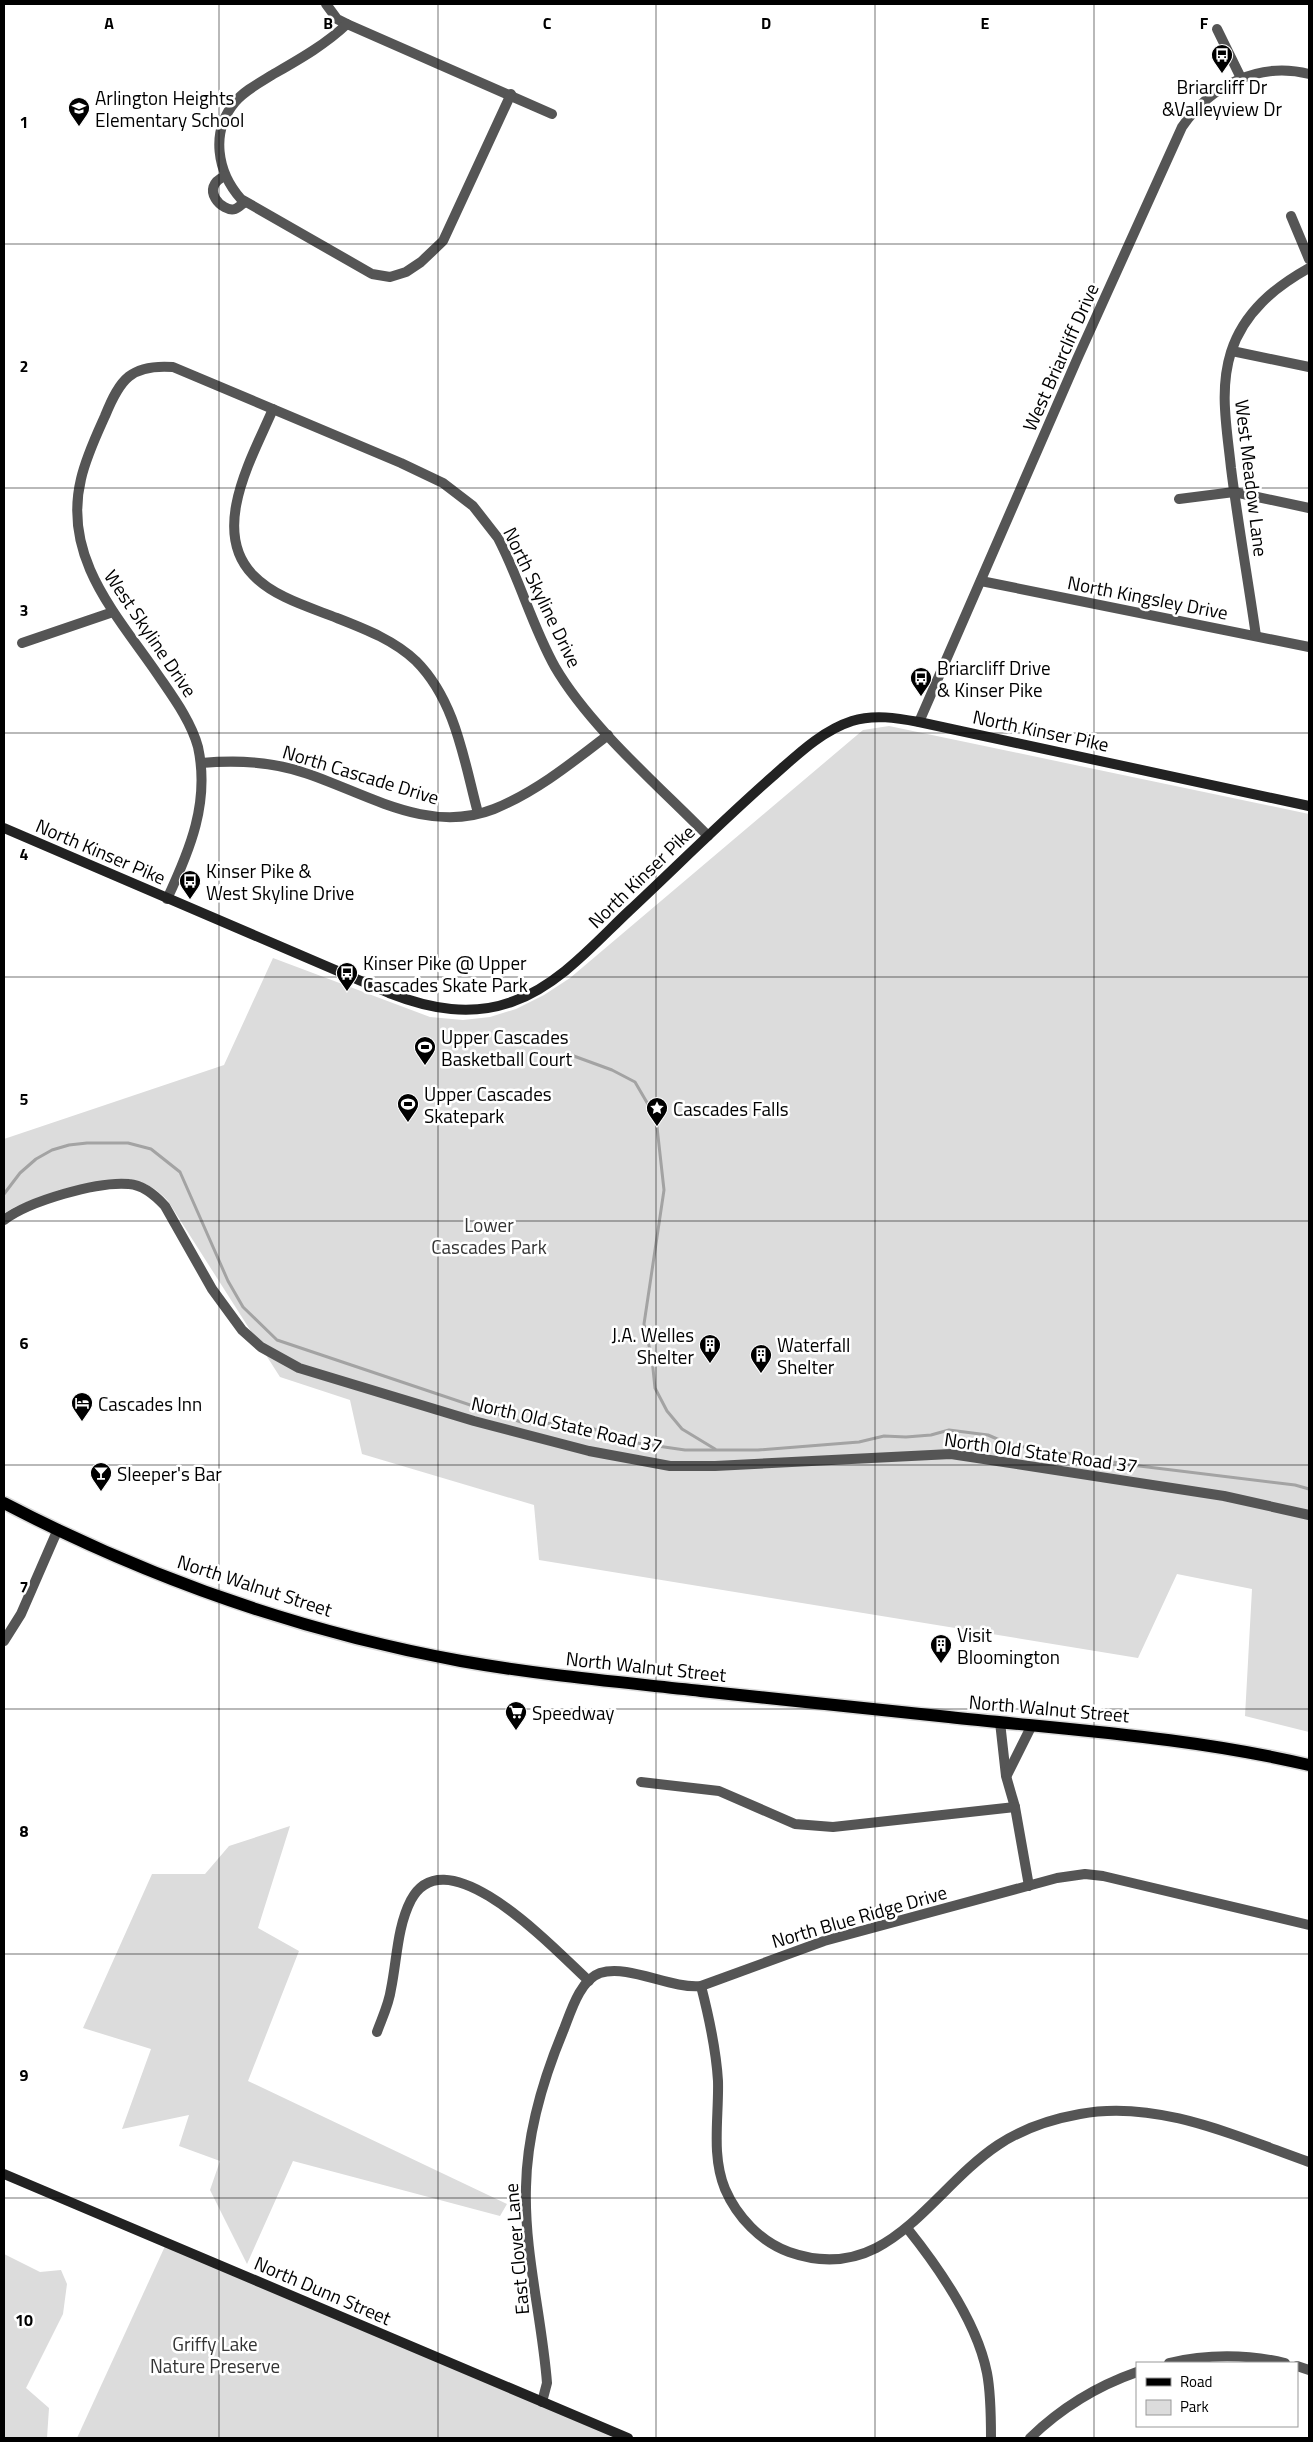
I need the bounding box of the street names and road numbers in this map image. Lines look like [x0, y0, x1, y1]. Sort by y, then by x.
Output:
street label: West Briarcliff Drive [1014, 278, 1106, 436]
street label: West Meadow Lane [1228, 398, 1276, 558]
street label: North Skyline Drive [496, 522, 590, 672]
street label: West Skyline Drive [97, 563, 205, 703]
street label: North Kingsley Drive [1065, 567, 1231, 627]
street label: North Kinser Pike [970, 701, 1112, 759]
street label: North Cascade Drive [279, 736, 443, 812]
street label: North Kinser Pike [32, 811, 170, 891]
street label: North Kinser Pike [581, 817, 701, 935]
street label: North Old State Road 37 [469, 1388, 665, 1460]
street label: North Old State Road 37 [942, 1424, 1140, 1480]
street label: North Walnut Street [174, 1546, 336, 1624]
street label: North Walnut Street [564, 1643, 728, 1689]
street label: North Walnut Street [968, 1687, 1131, 1729]
street label: North Blue Ridge Drive [768, 1877, 950, 1955]
street label: East Clover Lane [496, 2182, 536, 2316]
street label: North Dunn Street [250, 2248, 396, 2332]

